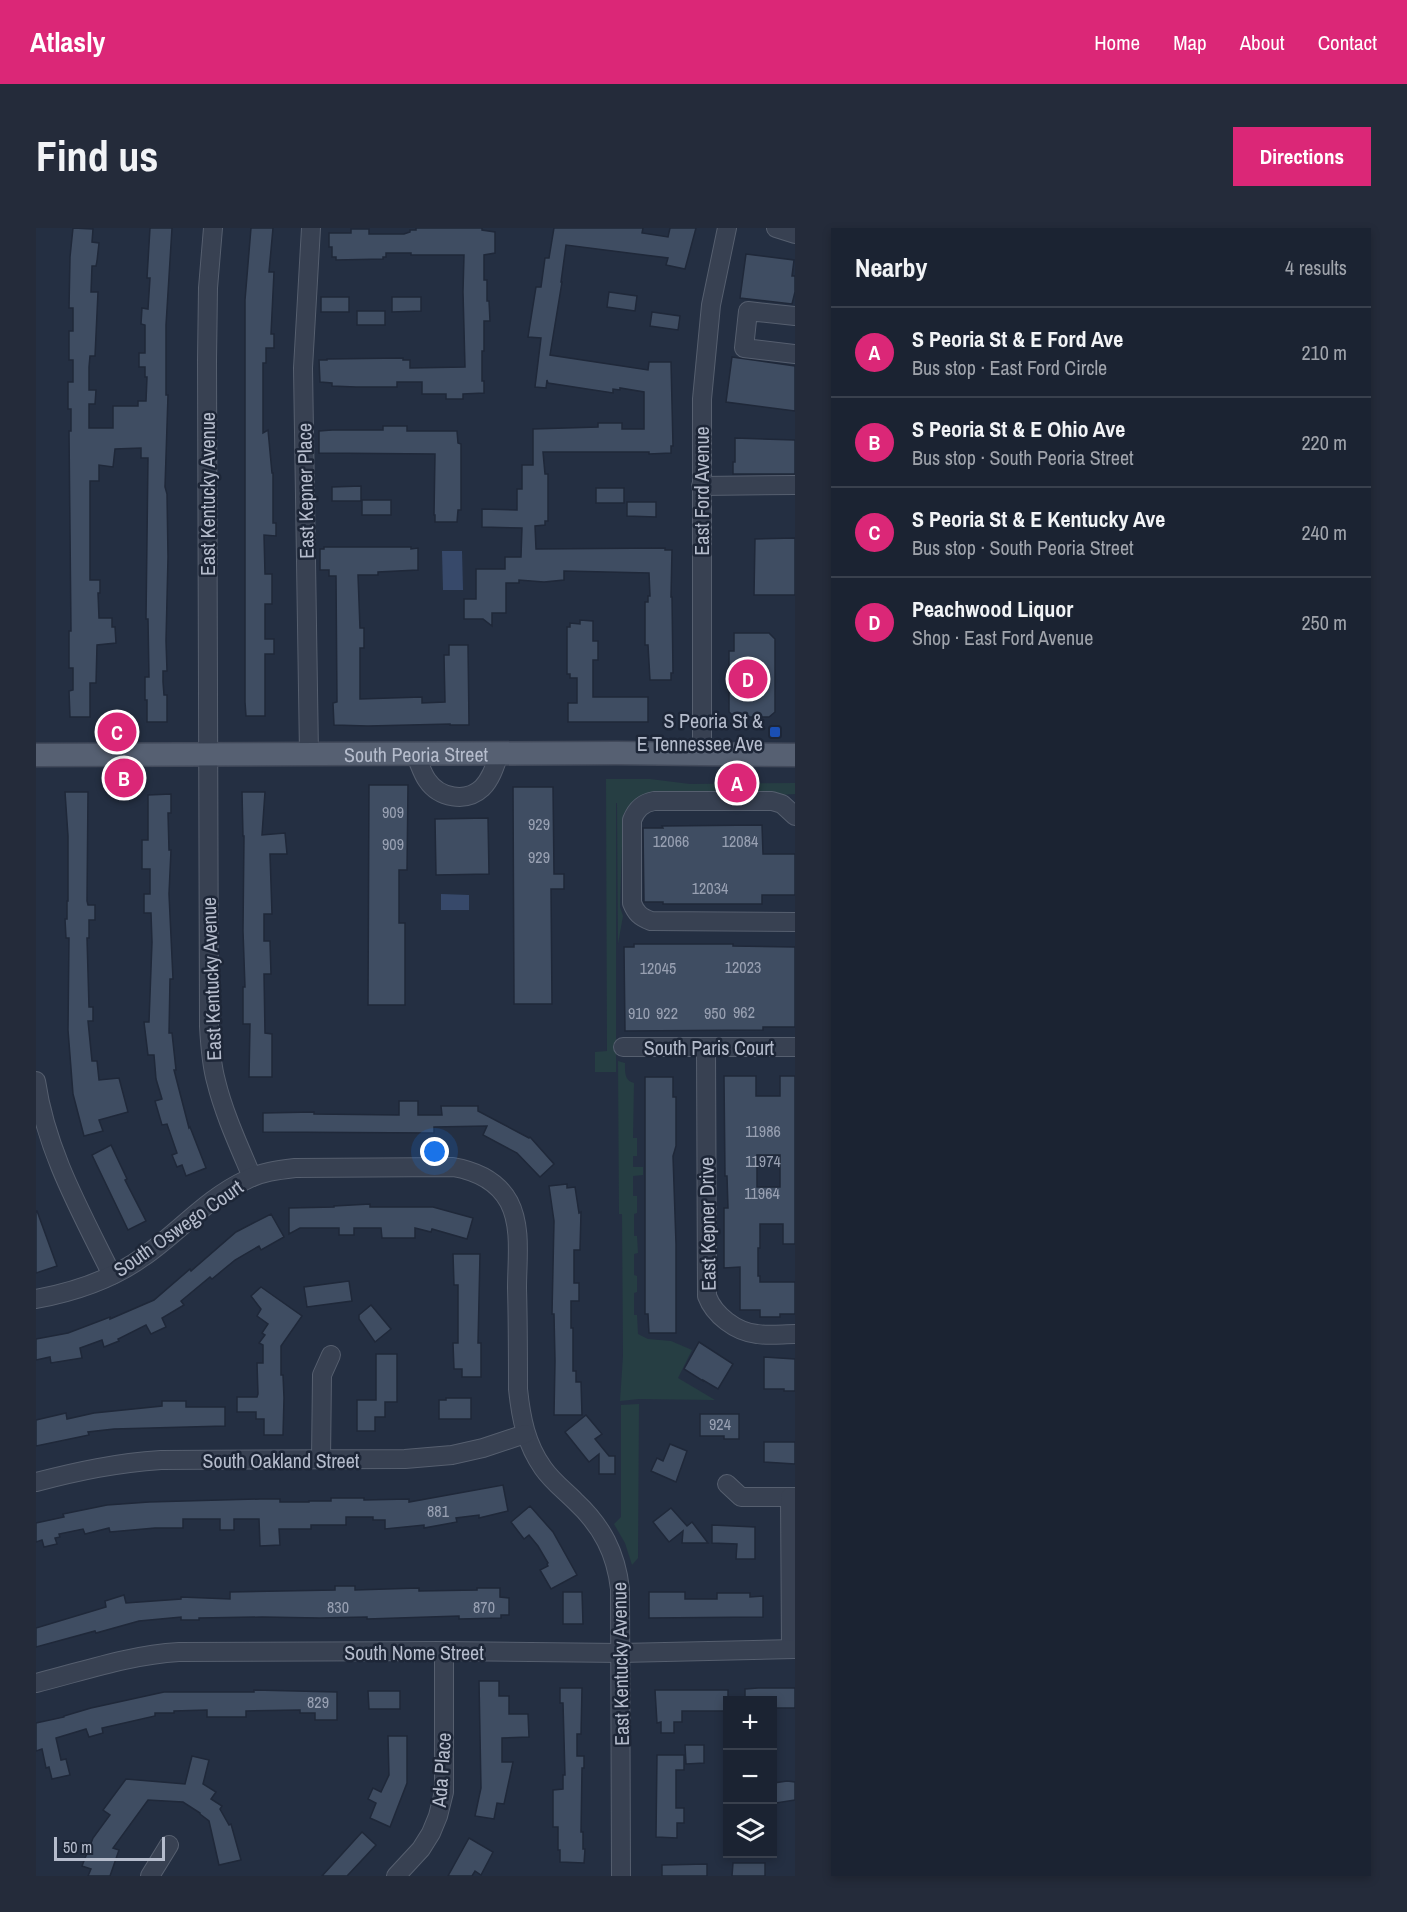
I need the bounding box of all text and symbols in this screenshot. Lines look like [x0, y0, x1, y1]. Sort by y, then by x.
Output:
text: Atlasly [30, 23, 105, 61]
text: Home [1094, 28, 1140, 57]
text: Map [1173, 28, 1207, 57]
text: About [1240, 28, 1285, 57]
text: Contact [1318, 28, 1377, 57]
button: Directions [1233, 127, 1371, 186]
text: Find us [36, 128, 158, 184]
text: Nearby [855, 250, 927, 285]
text: 4 results [1285, 254, 1347, 281]
text: S Peoria St & E Ford Ave [912, 324, 1123, 354]
text: A [869, 339, 880, 366]
text: 210 m [1301, 339, 1347, 366]
text: Bus stop · East Ford Circle [912, 354, 1107, 381]
street label: East Kentucky Avenue [194, 412, 221, 576]
text: S Peoria St & E Ohio Ave [912, 414, 1125, 444]
street label: East Kepner Place [290, 423, 320, 559]
street label: East Ford Avenue [688, 426, 715, 556]
text: B [869, 429, 880, 456]
text: 220 m [1301, 429, 1347, 456]
text: Bus stop · South Peoria Street [912, 444, 1134, 471]
text: S Peoria St & E Kentucky Ave [912, 504, 1165, 534]
text: C [869, 519, 880, 546]
text: 240 m [1301, 519, 1347, 546]
text: Bus stop · South Peoria Street [912, 534, 1134, 561]
text: Peachwood Liquor [912, 594, 1073, 624]
text: D [869, 609, 880, 636]
text: 250 m [1301, 609, 1347, 636]
text: Shop · East Ford Avenue [912, 624, 1093, 651]
pin: D [728, 656, 768, 702]
place label: S Peoria St & E Tennessee Ave [637, 707, 763, 757]
pin: C [98, 710, 136, 754]
marker: S Peoria St & E Tennessee Ave [768, 725, 782, 739]
street label: South Peoria Street [344, 740, 489, 767]
pin: B [104, 756, 143, 800]
pin: A [718, 760, 756, 806]
house number: 909 [382, 801, 404, 823]
house number: 929 [528, 813, 550, 835]
house number: 12066 [653, 830, 689, 852]
house number: 12084 [722, 830, 758, 852]
house number: 909 [382, 833, 404, 855]
house number: 929 [528, 846, 550, 868]
house number: 12034 [692, 877, 728, 899]
street label: East Kentucky Avenue [195, 897, 227, 1061]
house number: 12023 [725, 956, 761, 978]
house number: 12045 [640, 957, 676, 979]
house number: 962 [733, 1001, 755, 1023]
house number: 910 [628, 1002, 650, 1024]
house number: 922 [656, 1002, 678, 1024]
house number: 950 [704, 1002, 726, 1024]
street label: South Paris Court [644, 1034, 775, 1061]
house number: 11986 [745, 1120, 781, 1142]
your location [420, 1137, 449, 1166]
house number: 11974 [745, 1150, 781, 1172]
street label: East Kepner Drive [692, 1157, 722, 1291]
street label: South Oswego Court [108, 1173, 248, 1283]
house number: 11964 [744, 1182, 780, 1204]
house number: 924 [709, 1413, 731, 1435]
street label: South Oakland Street [203, 1447, 360, 1474]
house number: 881 [427, 1500, 450, 1522]
street label: East Kentucky Avenue [605, 1582, 635, 1746]
house number: 830 [327, 1596, 349, 1618]
house number: 870 [473, 1596, 495, 1618]
street label: South Nome Street [344, 1639, 484, 1666]
house number: 829 [307, 1691, 329, 1713]
map controls [723, 1696, 777, 1858]
button: + [723, 1696, 777, 1750]
street label: Ada Place [425, 1732, 457, 1809]
button: − [723, 1750, 777, 1804]
button: layers [723, 1804, 777, 1858]
scale bar [54, 1834, 165, 1862]
text: 50 m [63, 1836, 92, 1858]

